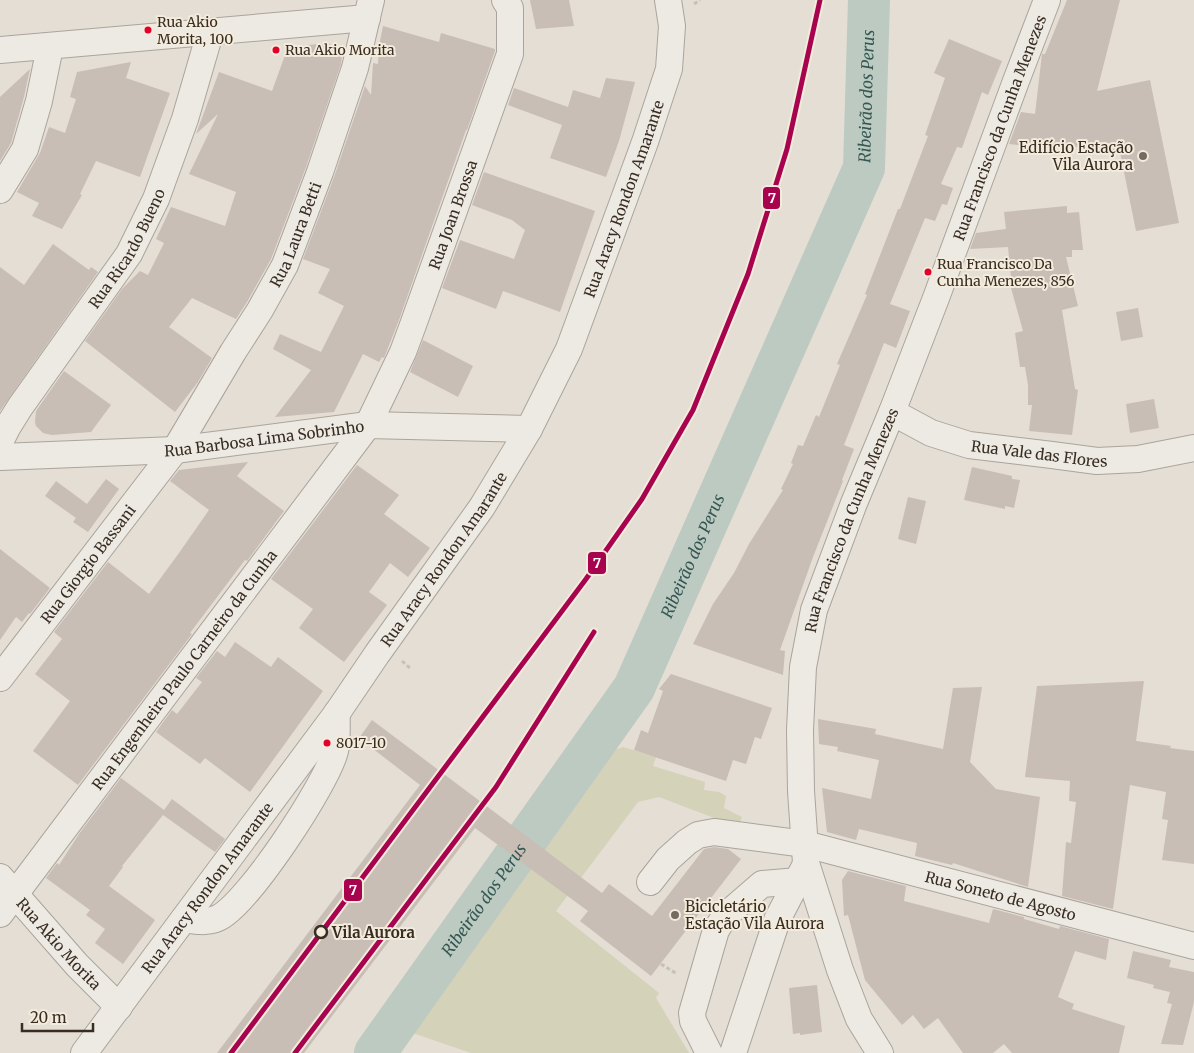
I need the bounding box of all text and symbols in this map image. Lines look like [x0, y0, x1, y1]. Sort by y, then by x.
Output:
street label: Rua Francisco da Cunha Menezes [949, 12, 1050, 243]
place label: Rua Akio Morita, 100 [157, 13, 233, 48]
marker: Rua Akio Morita, 100 [143, 25, 153, 35]
water label: Ribeirão dos Perus [854, 29, 878, 163]
place label: Rua Akio Morita [285, 41, 395, 59]
marker: Rua Akio Morita [271, 45, 281, 55]
street label: Rua Aracy Rondon Amarante [579, 98, 668, 300]
place label: Edifício Estação Vila Aurora [1019, 138, 1133, 174]
marker: Edifício Estação Vila Aurora [1137, 150, 1149, 162]
street label: Rua Joan Brossa [424, 157, 481, 272]
street label: Rua Laura Betti [265, 179, 325, 290]
street label: Rua Ricardo Bueno [84, 186, 169, 312]
line badge: 7 [762, 186, 781, 210]
text: 7 [768, 189, 776, 207]
place label: Rua Francisco Da Cunha Menezes, 856 [937, 255, 1075, 290]
marker: Rua Francisco Da Cunha Menezes, 856 [923, 267, 933, 277]
street label: Rua Francisco da Cunha Menezes [800, 405, 902, 634]
street label: Rua Barbosa Lima Sobrinho [164, 416, 365, 460]
street label: Rua Vale das Flores [970, 436, 1108, 471]
street label: Rua Aracy Rondon Amarante [376, 468, 511, 650]
water label: Ribeirão dos Perus [656, 491, 729, 621]
street label: Rua Giorgio Bassani [36, 501, 139, 627]
street label: Rua Engenheiro Paulo Carneiro da Cunha [87, 546, 281, 793]
line badge: 7 [587, 551, 607, 575]
text: 7 [593, 554, 601, 572]
place label: 8017-10 [336, 734, 386, 752]
marker: 8017-10 [322, 738, 332, 748]
street label: Rua Aracy Rondon Amarante [137, 798, 277, 977]
water label: Ribeirão dos Perus [437, 839, 531, 960]
street label: Rua Soneto de Agosto [923, 866, 1078, 924]
line badge: 7 [343, 878, 363, 902]
text: 7 [349, 881, 357, 899]
street label: Rua Akio Morita [13, 894, 106, 994]
place label: Bicicletário Estação Vila Aurora [685, 897, 824, 933]
marker: Bicicletário Estação Vila Aurora [669, 909, 681, 921]
place label: Vila Aurora [331, 923, 415, 942]
marker: Vila Aurora [314, 925, 328, 939]
scale bar [22, 1000, 94, 1032]
text: 20 m [30, 1008, 67, 1027]

